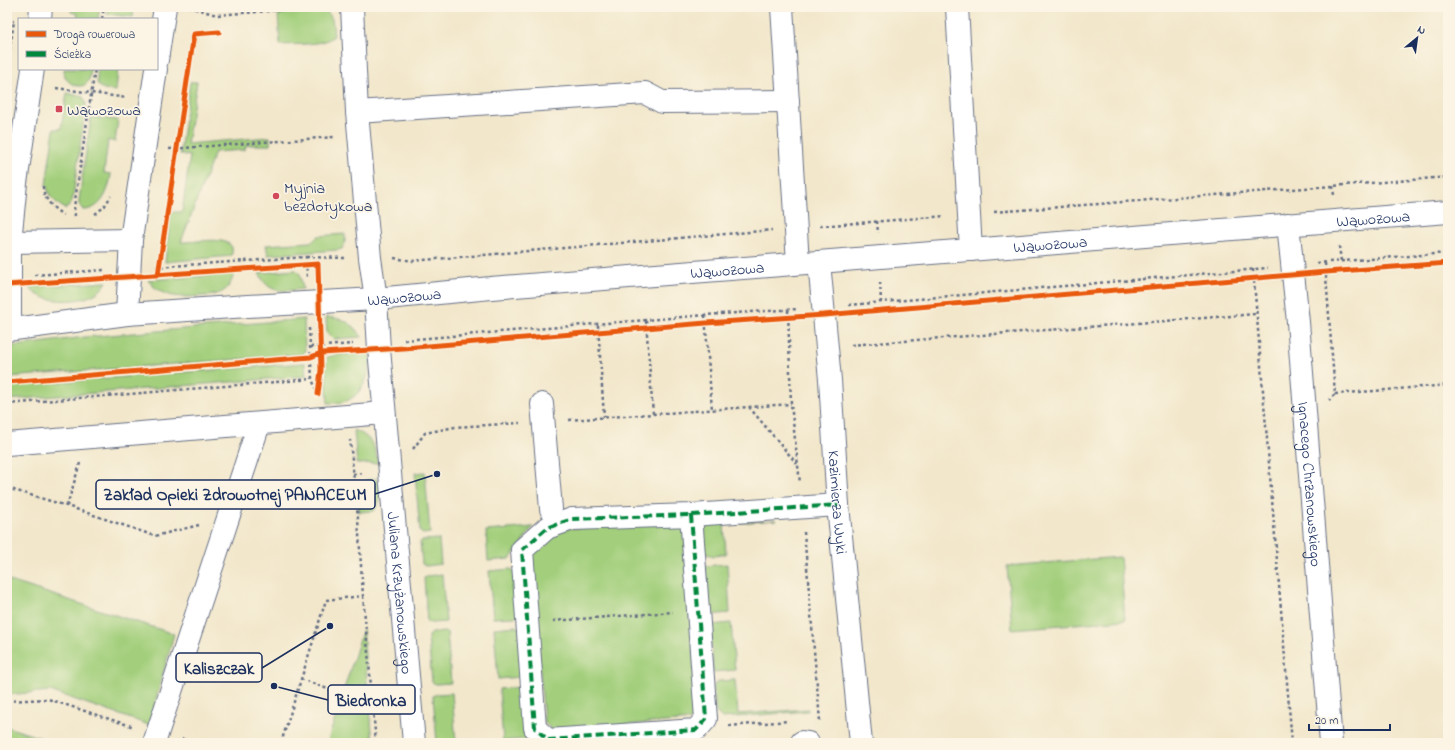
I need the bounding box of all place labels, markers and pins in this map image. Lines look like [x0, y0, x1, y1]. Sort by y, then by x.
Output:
place label: Wąwozowa [67, 99, 141, 123]
marker: Wąwozowa [54, 104, 64, 114]
place label: Myjnia bezdotykowa [284, 177, 372, 219]
marker: Myjnia bezdotykowa [271, 191, 281, 201]
callout: Zakład Opieki Zdrowotnej PANACEUM [96, 480, 375, 509]
callout: Kaliszczak [176, 653, 262, 682]
callout: Biedronka [328, 685, 415, 714]

